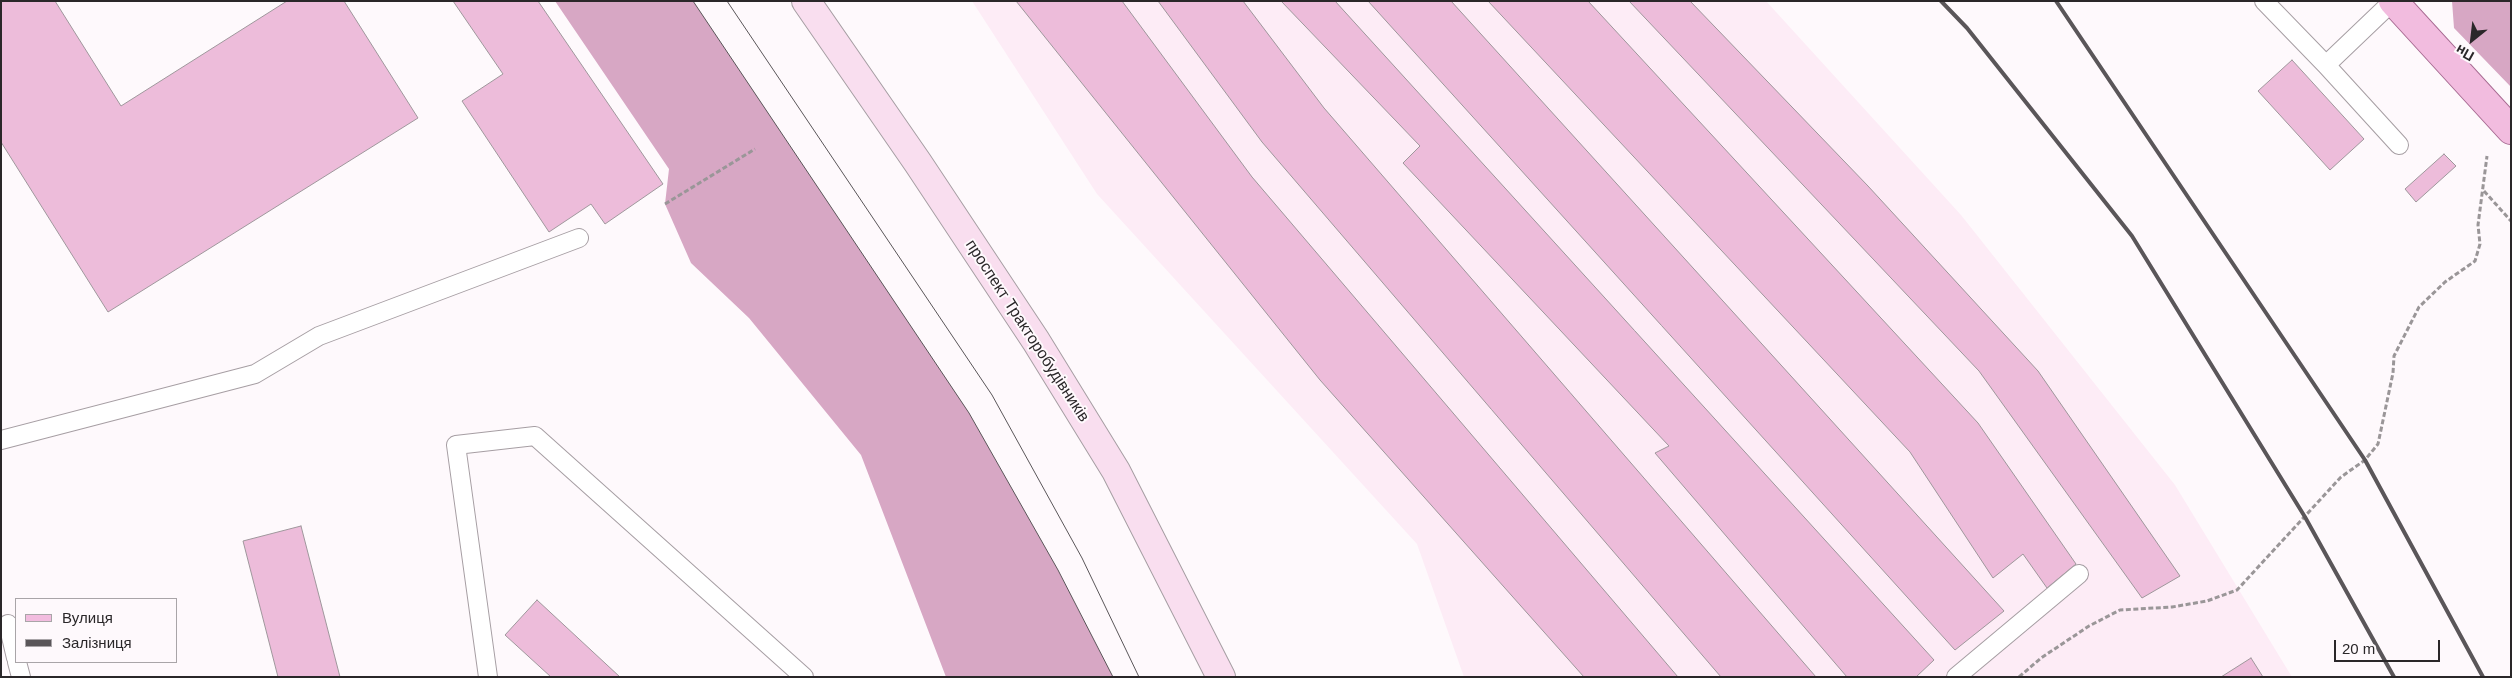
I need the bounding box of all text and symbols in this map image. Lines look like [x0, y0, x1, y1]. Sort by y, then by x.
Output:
north arrow [2447, 15, 2497, 65]
text: Пн [2453, 42, 2477, 65]
street label: проспект Тракторобудівників [961, 236, 1093, 426]
legend [15, 598, 178, 663]
text: Вулиця [62, 609, 113, 626]
scale bar [2337, 630, 2443, 662]
text: Залізниця [62, 634, 132, 651]
text: 20 m [2342, 640, 2375, 657]

